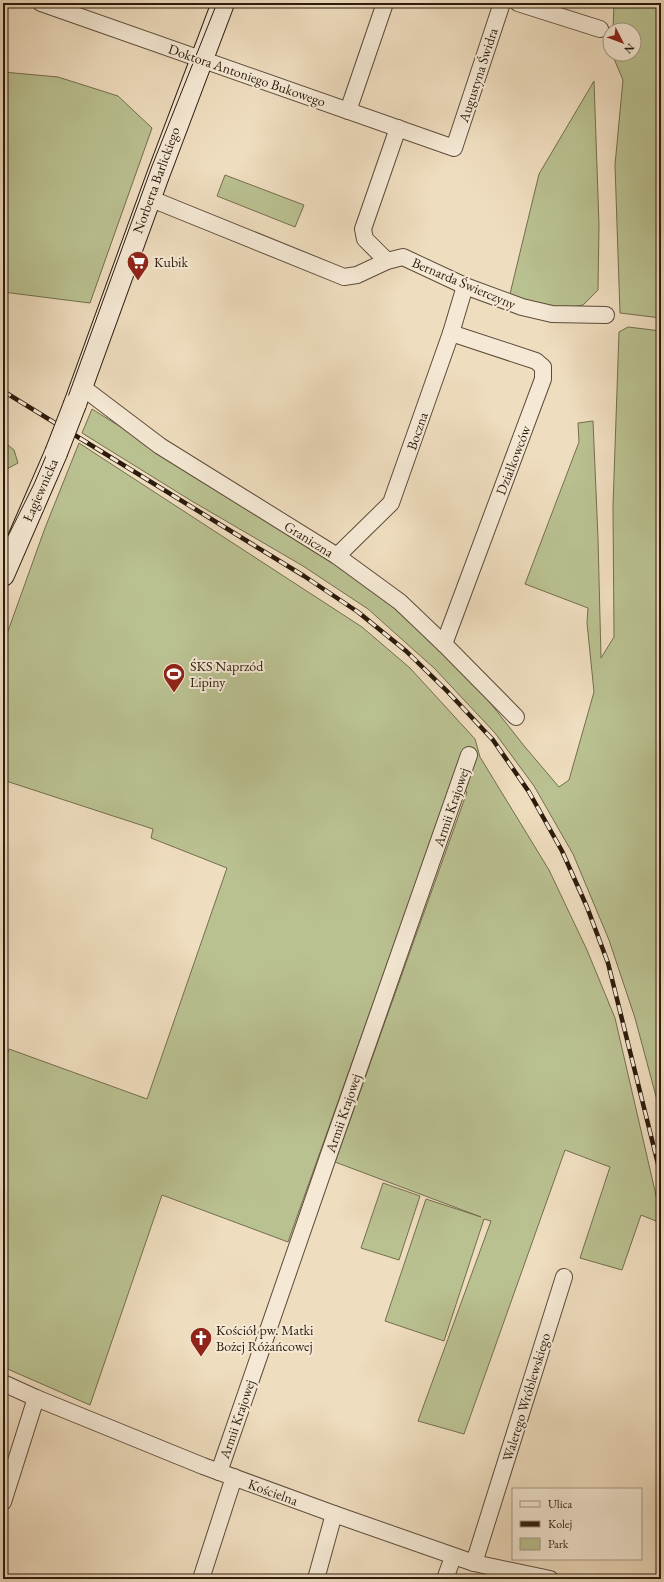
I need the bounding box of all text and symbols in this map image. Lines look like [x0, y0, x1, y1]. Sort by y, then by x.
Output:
north arrow [602, 22, 642, 62]
street label: Augustyna Świdra [454, 25, 502, 125]
street label: Doktora Antoniego Bukowego [166, 40, 328, 110]
text: N [621, 41, 638, 57]
street label: Norberta Barlickiego [128, 124, 184, 236]
supermarket icon: Kubik [125, 249, 151, 282]
place label: Kubik [154, 253, 189, 271]
street label: Bernarda Świerczyny [409, 253, 519, 313]
street label: Boczna [402, 409, 432, 452]
street label: Działkowców [492, 422, 535, 497]
street label: Łagiewnicka [18, 455, 62, 524]
street label: Graniczna [281, 517, 337, 561]
place label: ŚKS Naprzód Lipiny [190, 657, 264, 691]
sports icon: ŚKS Naprzód Lipiny [161, 661, 187, 694]
street label: Armii Krajowej [429, 765, 473, 850]
street label: Armii Krajowej [321, 1071, 365, 1156]
place label: Kościół pw. Matki Bożej Różańcowej [216, 1321, 314, 1355]
church icon: Kościół pw. Matki Bożej Różańcowej [188, 1325, 214, 1358]
street label: Walerego Wróblewskiego [498, 1331, 554, 1463]
street label: Armii Krajowej [215, 1377, 259, 1462]
street label: Kościelna [246, 1475, 301, 1509]
legend [512, 1488, 642, 1560]
text: Ulica [548, 1496, 572, 1512]
text: Kolej [548, 1516, 572, 1532]
text: Park [548, 1536, 569, 1552]

